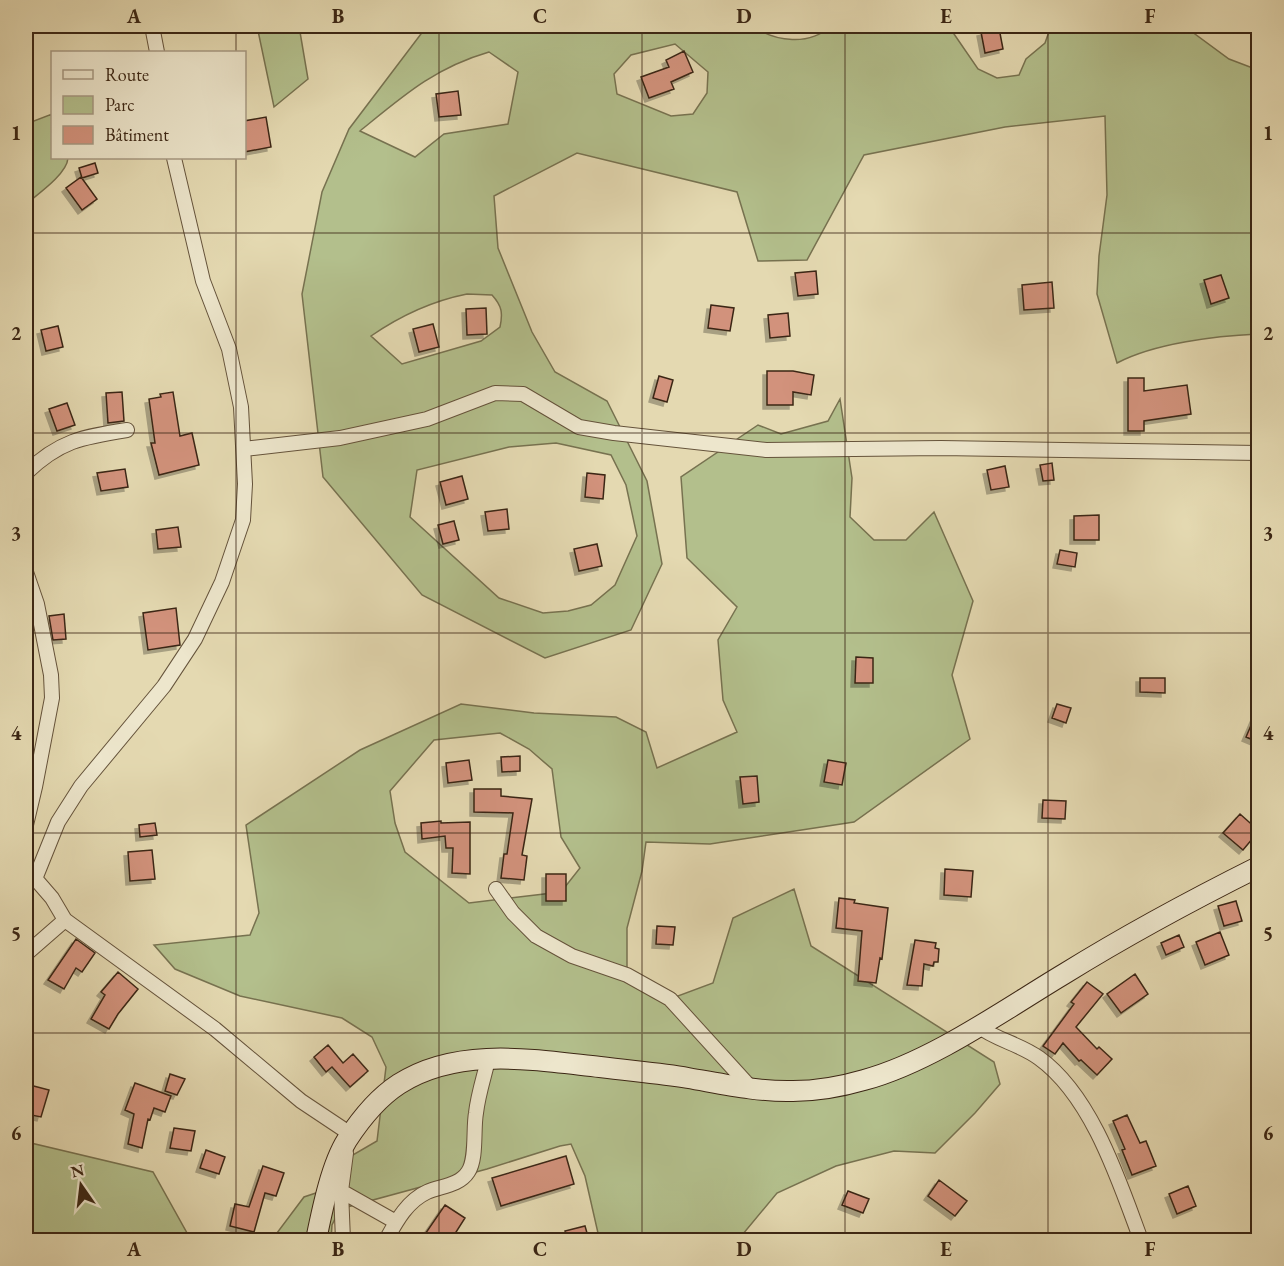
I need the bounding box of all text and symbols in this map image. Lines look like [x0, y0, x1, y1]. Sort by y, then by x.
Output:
text: A [126, 3, 142, 29]
text: B [332, 3, 344, 29]
text: C [533, 3, 547, 29]
text: D [736, 3, 752, 29]
text: E [940, 3, 952, 29]
text: F [1145, 3, 1156, 29]
legend [51, 51, 246, 159]
text: Route [105, 63, 149, 86]
text: Parc [105, 93, 135, 116]
text: 1 [11, 120, 21, 146]
text: 1 [1263, 120, 1273, 146]
text: Bâtiment [105, 123, 169, 146]
text: 2 [11, 320, 22, 346]
text: 2 [1263, 320, 1274, 346]
text: 3 [11, 520, 21, 546]
text: 3 [1263, 520, 1273, 546]
text: 4 [11, 720, 22, 746]
text: 4 [1263, 720, 1274, 746]
text: 5 [11, 920, 21, 946]
text: 5 [1263, 920, 1273, 946]
text: 6 [11, 1120, 22, 1146]
text: 6 [1263, 1120, 1274, 1146]
north arrow [51, 1155, 111, 1215]
text: N [69, 1159, 86, 1183]
text: A [126, 1236, 142, 1262]
text: B [332, 1236, 344, 1262]
text: C [533, 1236, 547, 1262]
text: D [736, 1236, 752, 1262]
text: E [940, 1236, 952, 1262]
text: F [1145, 1236, 1156, 1262]

